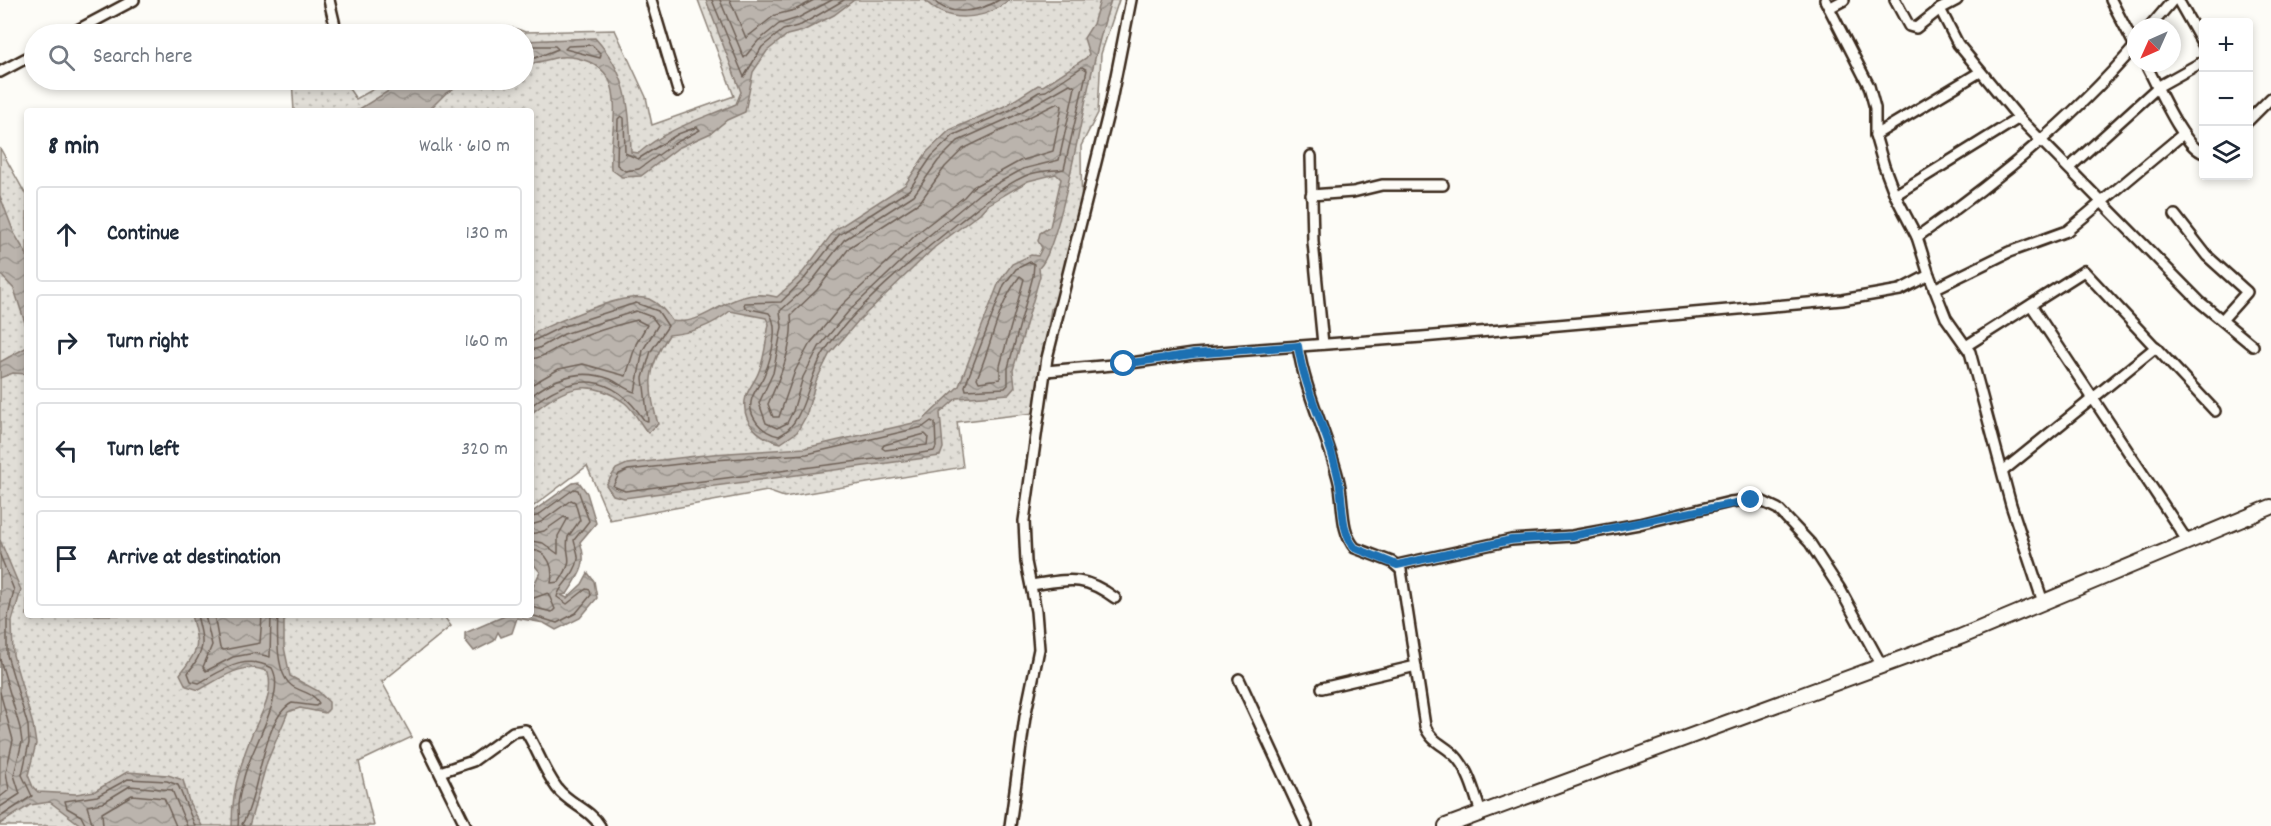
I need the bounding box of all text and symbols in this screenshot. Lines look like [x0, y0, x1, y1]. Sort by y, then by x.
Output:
north arrow [2127, 18, 2181, 72]
map controls [2199, 18, 2253, 180]
button: + [2199, 18, 2253, 72]
search box [24, 24, 534, 90]
icon: search [45, 41, 78, 74]
text: Search here [93, 42, 192, 73]
button: − [2199, 72, 2253, 126]
button: layers [2199, 126, 2253, 180]
text: 8 min [48, 129, 99, 166]
text: Walk · 610 m [419, 133, 510, 161]
icon: ahead [50, 218, 83, 251]
text: Continue [107, 219, 179, 250]
text: 130 m [466, 220, 508, 248]
icon: right [50, 326, 83, 359]
text: Turn right [107, 327, 189, 358]
text: 160 m [465, 328, 508, 356]
route start [1110, 350, 1136, 376]
icon: left [50, 434, 83, 467]
text: Turn left [107, 435, 179, 466]
text: 320 m [461, 436, 508, 464]
route end [1737, 486, 1763, 512]
icon: arrive [50, 542, 83, 575]
text: Arrive at destination [107, 543, 281, 574]

